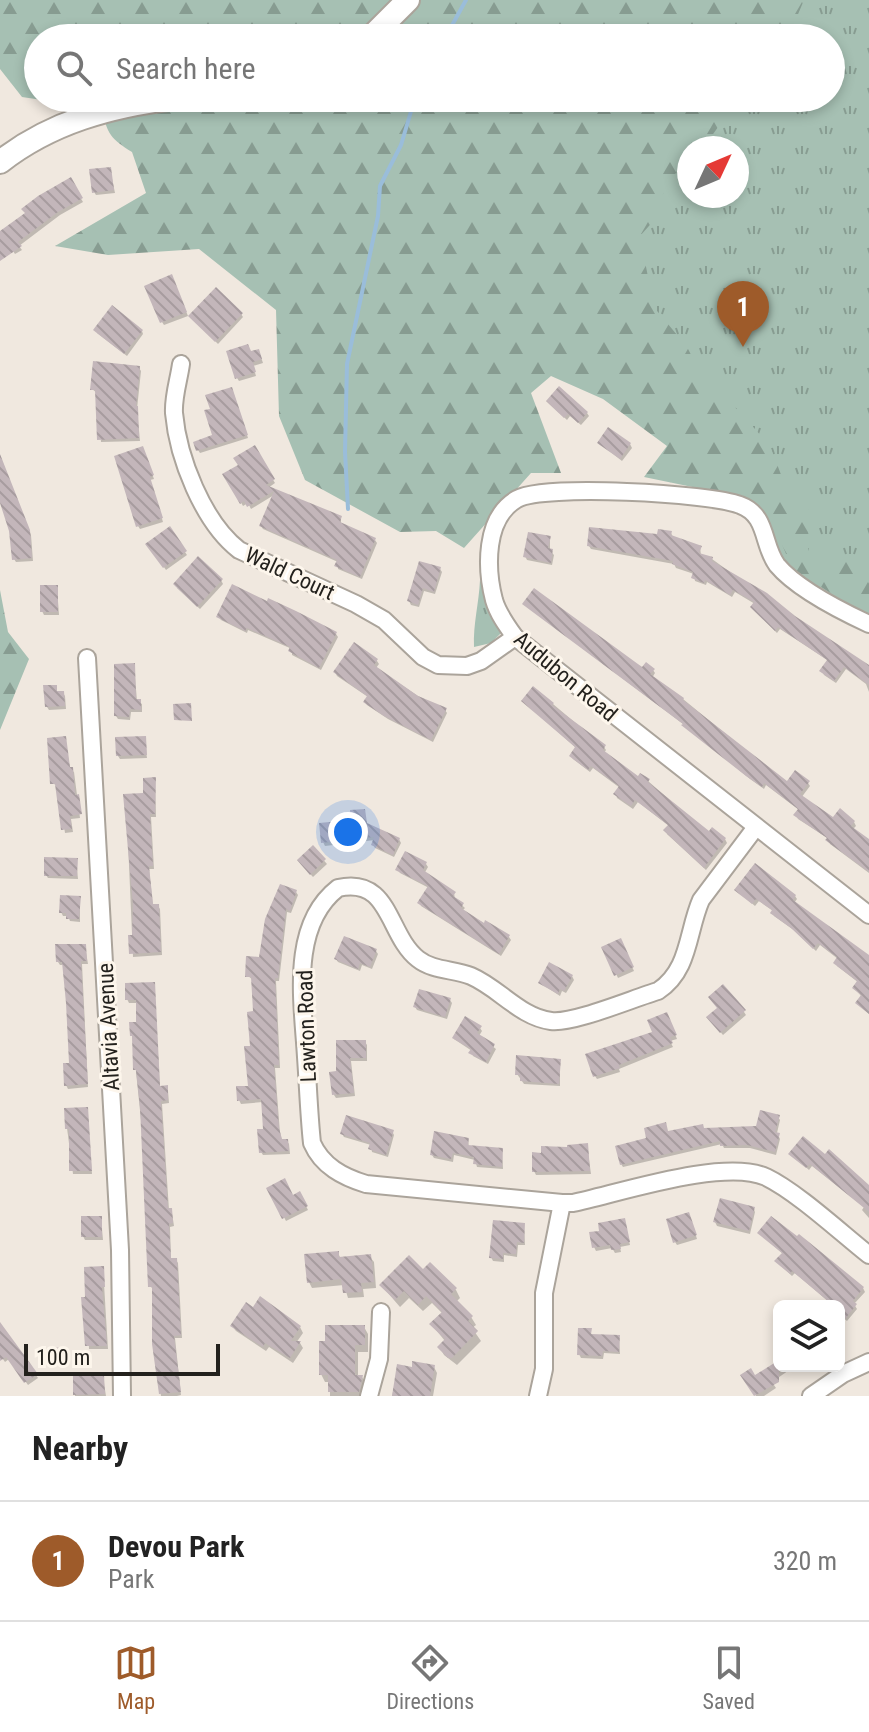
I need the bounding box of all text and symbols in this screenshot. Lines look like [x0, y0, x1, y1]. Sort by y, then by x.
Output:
search box [24, 24, 845, 112]
icon: search [52, 46, 96, 90]
text: Search here [116, 51, 256, 86]
north arrow [677, 136, 749, 208]
pin: 1 [717, 281, 769, 347]
street label: Wald Court [241, 542, 339, 605]
street label: Audubon Road [509, 626, 622, 727]
your location [328, 812, 368, 852]
street label: Altavia Avenue [93, 962, 124, 1092]
street label: Lawton Road [292, 969, 321, 1083]
map controls [773, 1300, 845, 1372]
button: layers [773, 1300, 845, 1372]
scale bar [24, 1340, 220, 1376]
text: 100 m [36, 1345, 90, 1370]
text: Nearby [32, 1428, 128, 1468]
text: Devou Park [108, 1529, 244, 1564]
text: 1 [51, 1546, 65, 1576]
text: 320 m [773, 1546, 837, 1576]
text: Park [108, 1564, 154, 1594]
tab: Map [114, 1641, 158, 1714]
tab: Directions [386, 1641, 474, 1714]
tab: Saved [703, 1641, 755, 1714]

